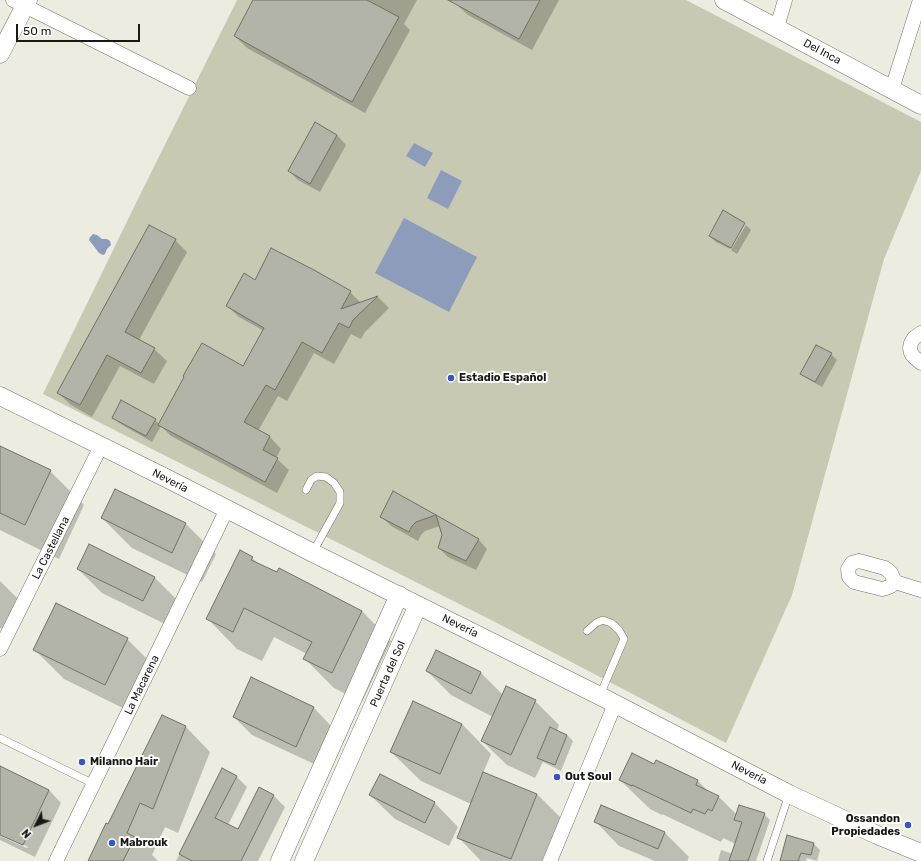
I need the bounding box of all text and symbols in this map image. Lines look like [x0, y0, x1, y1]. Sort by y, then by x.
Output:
scale bar [18, 16, 142, 42]
text: 50 m [23, 24, 51, 38]
street label: Del Inca [801, 37, 843, 67]
place label: Estadio Español [459, 371, 546, 385]
marker: Estadio Español [446, 373, 456, 383]
street label: Nevería [150, 466, 190, 496]
street label: La Castellana [30, 514, 72, 582]
street label: Nevería [440, 612, 480, 640]
street label: Puerta del Sol [368, 639, 408, 709]
street label: La Macarena [122, 653, 162, 717]
place label: Milanno Hair [90, 755, 158, 769]
marker: Milanno Hair [77, 757, 87, 767]
street label: Nevería [729, 758, 769, 788]
place label: Out Soul [565, 770, 612, 784]
marker: Out Soul [552, 772, 562, 782]
north arrow [16, 805, 56, 845]
place label: Ossandon Propiedades [831, 812, 900, 838]
marker: Ossandon Propiedades [903, 820, 913, 830]
text: N [19, 826, 34, 841]
place label: Mabrouk [120, 836, 168, 850]
marker: Mabrouk [107, 838, 117, 848]

